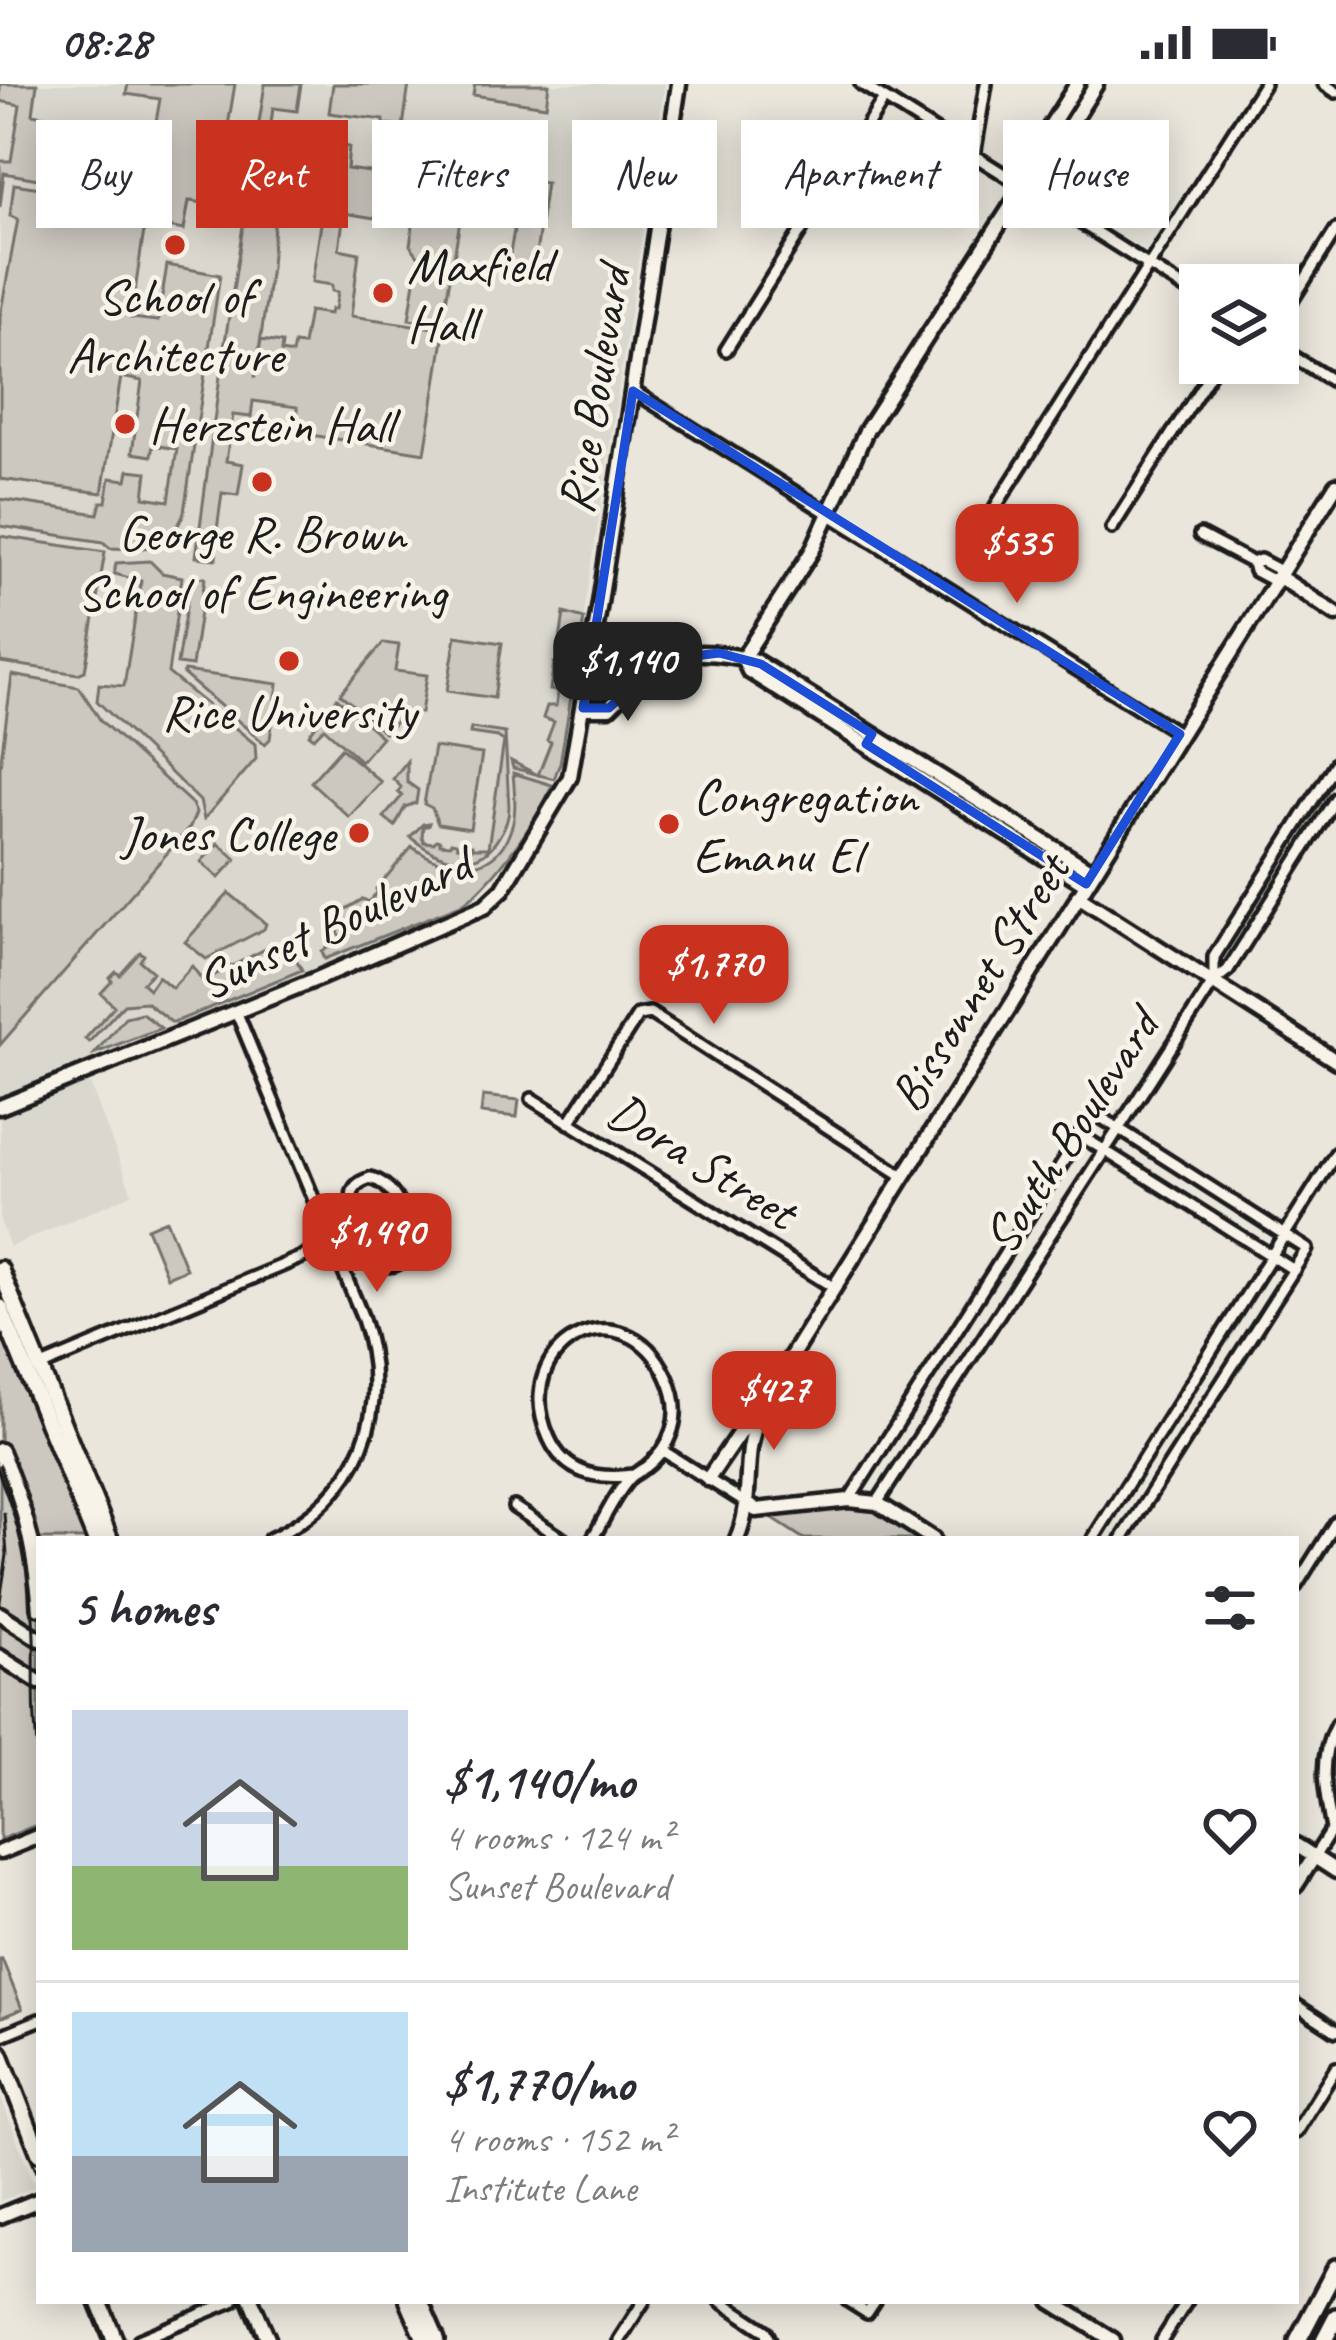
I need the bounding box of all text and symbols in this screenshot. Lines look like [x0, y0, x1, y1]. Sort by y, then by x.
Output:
text: 08:28 [60, 14, 150, 71]
chip: Buy [36, 120, 172, 228]
chip: Rent [196, 120, 348, 228]
chip: Filters [372, 120, 548, 228]
chip: New [572, 120, 717, 228]
chip: Apartment [741, 120, 979, 228]
chip: House [1003, 120, 1169, 228]
marker: School of Architecture [162, 232, 188, 258]
place label: Maxfield Hall [407, 233, 559, 356]
street label: Rice Boulevard [543, 255, 646, 518]
place label: School of Architecture [67, 264, 286, 387]
map controls [1179, 264, 1299, 384]
button: layers [1179, 264, 1299, 384]
marker: Maxfield Hall [370, 280, 396, 306]
place label: Herzstein Hall [149, 393, 401, 457]
marker: Herzstein Hall [112, 411, 138, 437]
marker: George R. Brown School of Engineering [249, 469, 275, 495]
place label: George R. Brown School of Engineering [77, 501, 450, 624]
pin: $535 [946, 504, 1088, 606]
text: $535 [983, 518, 1051, 567]
pin: $1,140 [530, 622, 726, 724]
text: $1,140 [580, 636, 676, 685]
marker: Rice University [276, 648, 302, 674]
place label: Rice University [162, 680, 420, 744]
place label: Congregation Emanu El [693, 764, 921, 887]
place label: Jones College [119, 802, 338, 866]
marker: Congregation Emanu El [656, 811, 682, 837]
marker: Jones College [346, 820, 372, 846]
street label: Sunset Boulevard [187, 829, 487, 1014]
street label: Bissonnet Street [875, 838, 1086, 1123]
pin: $1,770 [616, 925, 812, 1027]
text: $1,770 [666, 939, 762, 988]
street label: South Boulevard [968, 992, 1177, 1266]
street label: Dora Street [597, 1078, 812, 1246]
pin: $1,490 [279, 1193, 475, 1295]
text: $1,490 [329, 1207, 425, 1256]
pin: $427 [703, 1351, 845, 1453]
text: $427 [739, 1365, 809, 1414]
icon: filters [1197, 1575, 1263, 1641]
text: 5 homes [72, 1576, 215, 1640]
text: $1,140/mo [444, 1749, 634, 1813]
icon: home [168, 1758, 312, 1902]
icon: heart [1197, 1797, 1263, 1863]
text: 4 rooms · 124 m² [444, 1813, 672, 1862]
text: Sunset Boulevard [444, 1862, 669, 1911]
text: $1,770/mo [444, 2051, 634, 2115]
icon: home [168, 2060, 312, 2204]
icon: heart [1197, 2099, 1263, 2165]
text: 4 rooms · 152 m² [444, 2115, 672, 2164]
text: Institute Lane [444, 2164, 637, 2213]

